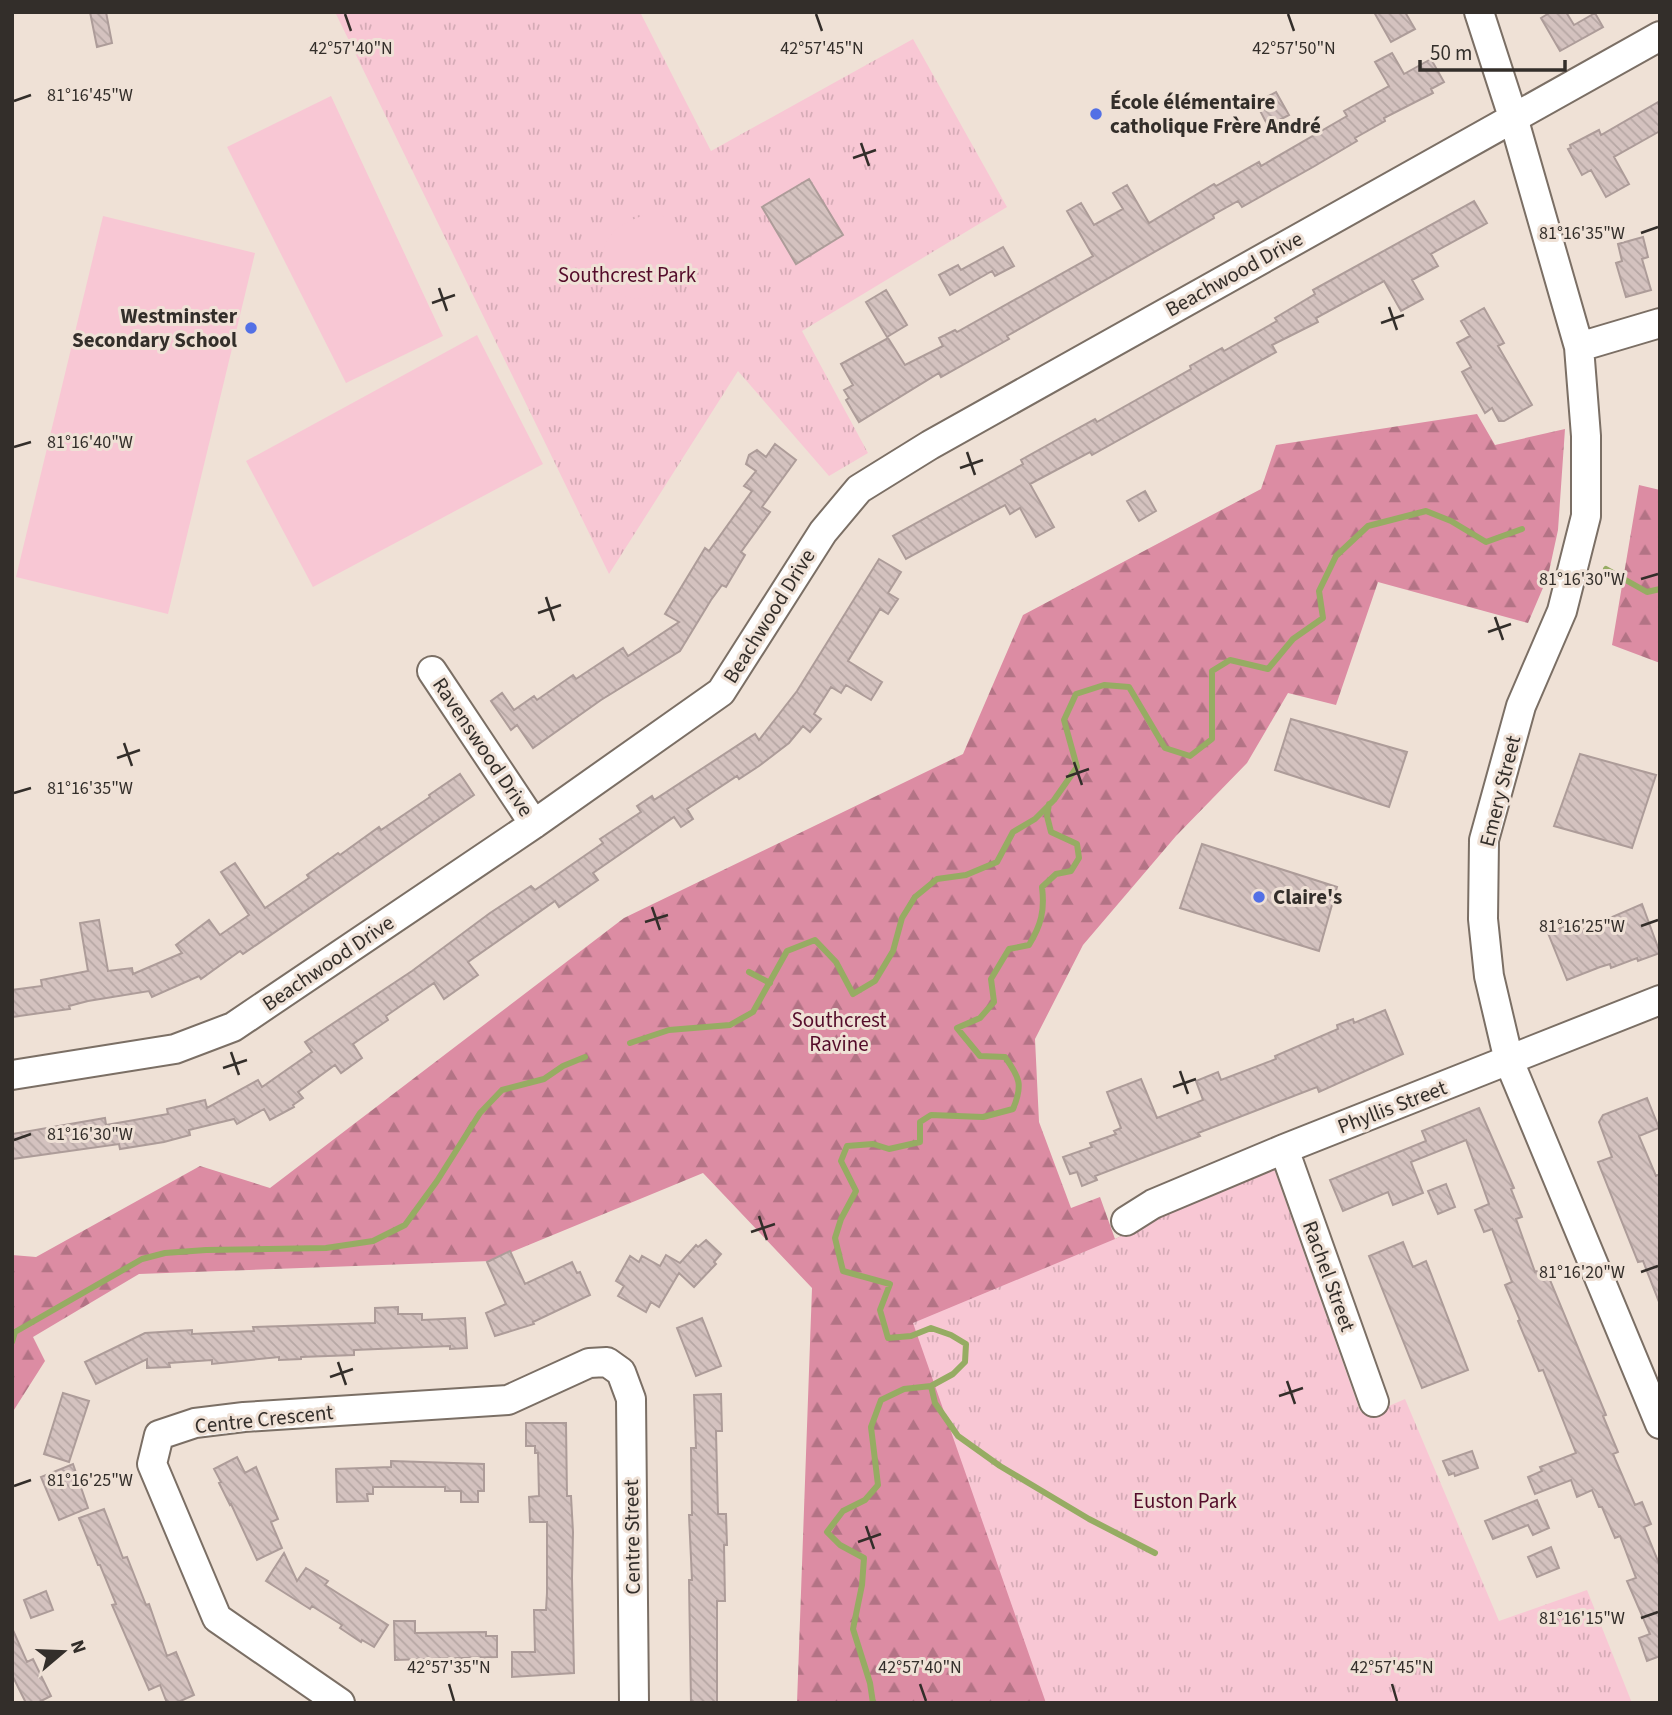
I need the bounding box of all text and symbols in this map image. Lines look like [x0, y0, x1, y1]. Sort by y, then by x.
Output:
scale bar [1420, 28, 1565, 72]
text: 42°57'40"N [309, 36, 393, 61]
text: 42°57'45"N [780, 36, 864, 61]
text: 42°57'50"N [1252, 36, 1336, 61]
text: 50 m [1430, 38, 1472, 68]
text: 81°16'45"W [47, 83, 133, 108]
place label: École élémentaire catholique Frère André [1110, 87, 1321, 141]
marker: École élémentaire catholique Frère André [1088, 106, 1104, 122]
text: 81°16'35"W [1539, 221, 1625, 246]
street label: Beachwood Drive [1160, 224, 1308, 324]
park label: Southcrest Park [558, 260, 697, 290]
place label: Westminster Secondary School [72, 301, 238, 355]
marker: Westminster Secondary School [243, 320, 259, 336]
text: 81°16'40"W [47, 430, 133, 455]
street label: Beachwood Drive [716, 543, 822, 689]
text: 81°16'30"W [1539, 567, 1625, 592]
street label: Ravenswood Drive [425, 671, 541, 823]
street label: Emery Street [1472, 732, 1528, 850]
text: 81°16'35"W [47, 776, 133, 801]
place label: Claire's [1273, 882, 1342, 912]
marker: Claire's [1251, 889, 1267, 905]
street label: Beachwood Drive [256, 908, 400, 1018]
text: 81°16'25"W [1539, 914, 1625, 939]
park label: Southcrest Ravine [791, 1005, 887, 1059]
street label: Phyllis Street [1333, 1072, 1451, 1142]
text: 81°16'30"W [47, 1122, 133, 1147]
street label: Rachel Street [1295, 1216, 1363, 1336]
text: 81°16'20"W [1539, 1260, 1625, 1285]
street label: Centre Crescent [193, 1397, 335, 1441]
text: 81°16'25"W [47, 1468, 133, 1493]
street label: Centre Street [616, 1479, 648, 1595]
park label: Euston Park [1133, 1486, 1238, 1516]
text: 81°16'15"W [1539, 1606, 1625, 1631]
north arrow [28, 1617, 98, 1687]
text: N [63, 1637, 92, 1657]
text: 42°57'35"N [407, 1655, 491, 1680]
text: 42°57'40"N [878, 1655, 962, 1680]
text: 42°57'45"N [1350, 1655, 1434, 1680]

